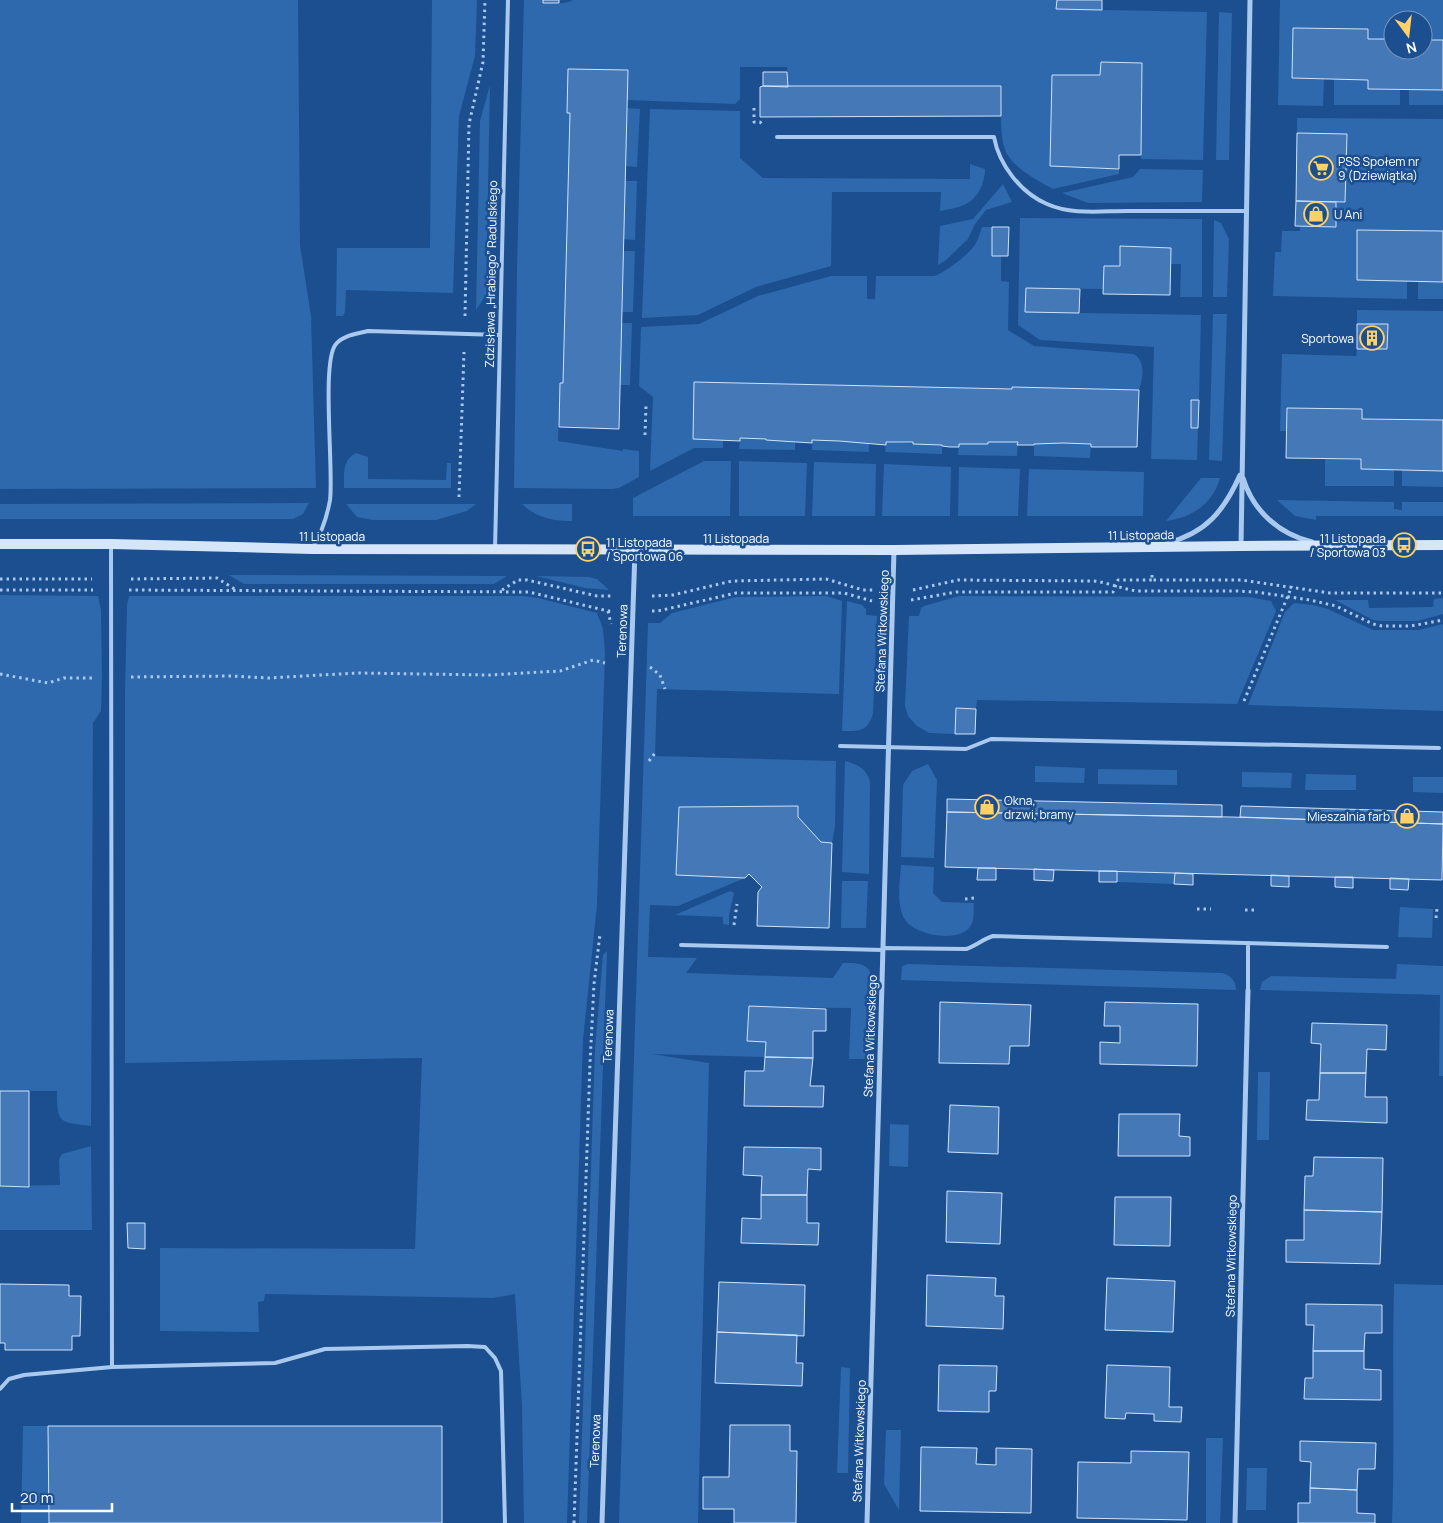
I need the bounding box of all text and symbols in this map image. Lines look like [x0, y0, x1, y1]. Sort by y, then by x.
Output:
north arrow [1383, 10, 1433, 60]
text: N [1404, 38, 1419, 59]
place label: PSS Społem nr 9 (Dziewiątka) [1338, 153, 1420, 184]
supermarket icon: PSS Społem nr 9 (Dziewiątka) [1308, 155, 1334, 181]
street label: Zdzisława „Hrabiego” Radulskiego [481, 180, 501, 368]
shop icon: U Ani [1303, 201, 1329, 227]
place label: U Ani [1334, 206, 1362, 223]
building icon: Sportowa [1359, 325, 1385, 351]
place label: Sportowa [1301, 330, 1354, 347]
street label: 11 Listopada [1108, 526, 1174, 544]
street label: 11 Listopada [299, 528, 365, 545]
street label: 11 Listopada [703, 530, 769, 547]
place label: 11 Listopada / Sportowa 03 [1310, 530, 1386, 561]
bus stop icon: 11 Listopada / Sportowa 03 [1391, 532, 1417, 558]
place label: 11 Listopada / Sportowa 06 [606, 534, 683, 565]
bus stop icon: 11 Listopada / Sportowa 06 [575, 536, 601, 562]
street label: Stefana Witkowskiego [871, 570, 893, 692]
street label: Terenowa [613, 604, 631, 658]
place label: Okna, drzwi, bramy [1004, 792, 1074, 823]
shop icon: Okna, drzwi, bramy [974, 794, 1000, 820]
shop icon: Mieszalnia farb [1394, 803, 1420, 829]
place label: Mieszalnia farb [1307, 808, 1390, 825]
street label: Stefana Witkowskiego [859, 975, 881, 1097]
street label: Terenowa [599, 1009, 617, 1063]
street label: Stefana Witkowskiego [1221, 1195, 1241, 1317]
street label: Stefana Witkowskiego [848, 1380, 870, 1502]
street label: Terenowa [586, 1414, 604, 1468]
scale bar [12, 1480, 112, 1512]
text: 20 m [20, 1487, 53, 1508]

